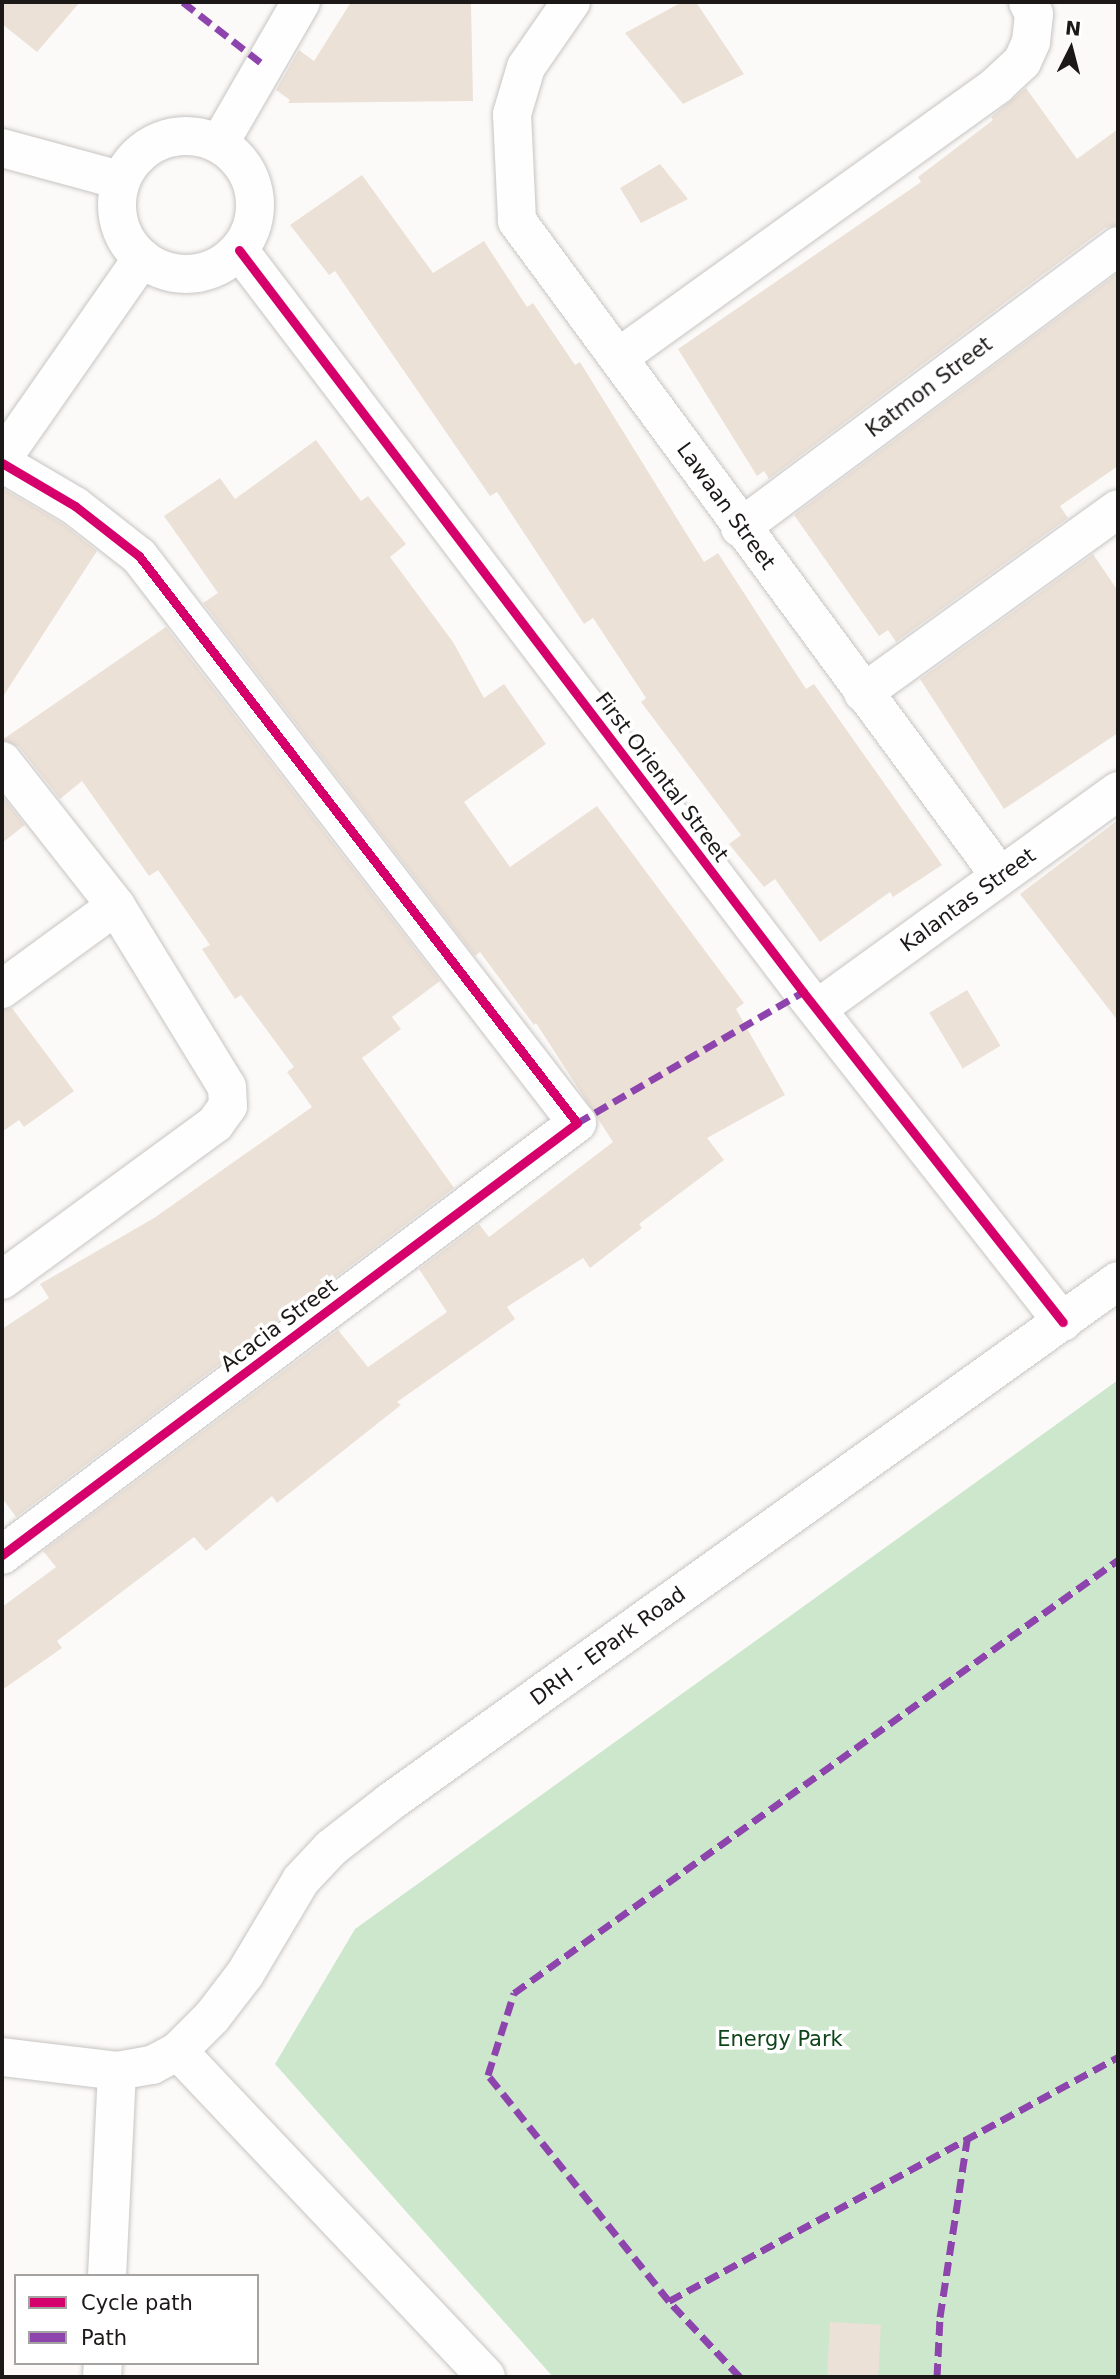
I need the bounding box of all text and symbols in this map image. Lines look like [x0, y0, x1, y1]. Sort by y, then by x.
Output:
north arrow [1036, 14, 1106, 84]
text: N [1064, 16, 1082, 40]
street label: Katmon Street [861, 331, 997, 443]
street label: Lawaan Street [671, 437, 781, 575]
street label: First Oriental Street [590, 687, 734, 867]
street label: Kalantas Street [896, 843, 1040, 957]
street label: Acacia Street [216, 1273, 342, 1377]
street label: DRH - EPark Road [526, 1581, 690, 1711]
park label: Energy Park [717, 2026, 843, 2052]
legend [14, 2274, 259, 2365]
text: Cycle path [81, 2291, 193, 2315]
text: Path [81, 2326, 127, 2350]

